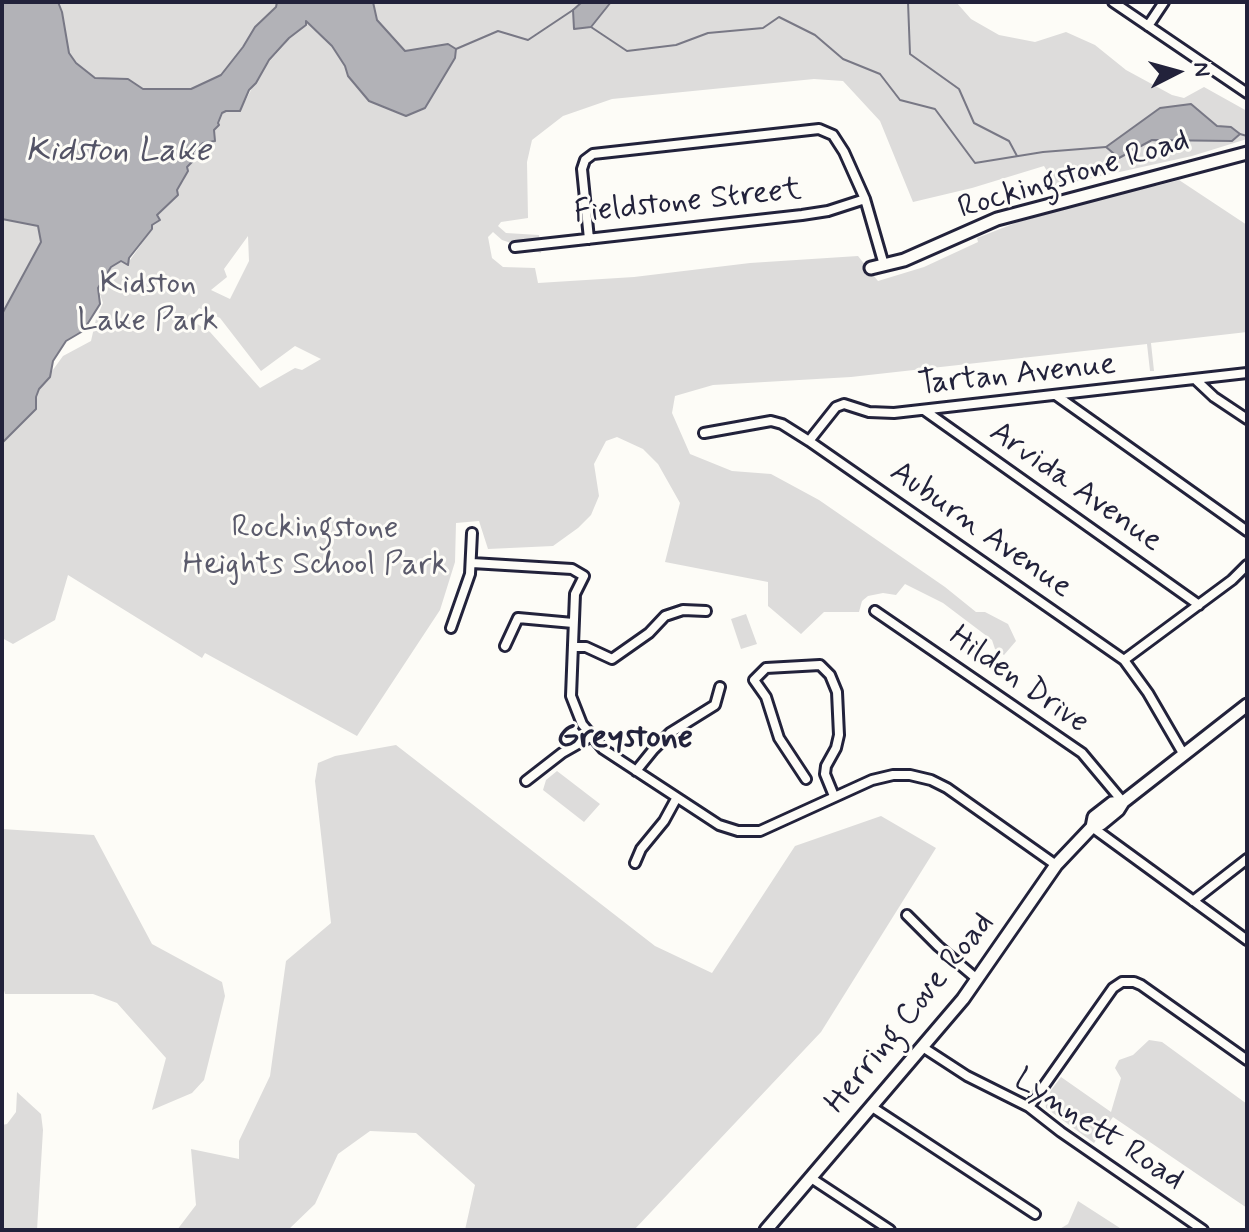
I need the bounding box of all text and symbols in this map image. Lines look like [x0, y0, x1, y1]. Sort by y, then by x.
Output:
north arrow [1137, 32, 1217, 112]
text: N [1186, 61, 1216, 78]
street label: Rockingstone Road [954, 123, 1194, 229]
water label: Kidston Lake [26, 133, 210, 173]
street label: Fieldstone Street [572, 172, 804, 234]
park label: Kidston Lake Park [78, 266, 218, 341]
street label: Tartan Avenue [916, 347, 1118, 405]
street label: Arvida Avenue [981, 414, 1169, 562]
street label: Auburn Avenue [882, 454, 1078, 608]
park label: Rockingstone Heights School Park [183, 510, 447, 585]
street label: Hilden Drive [941, 619, 1095, 743]
district label: Greystone [557, 719, 693, 759]
street label: Herring Cove Road [818, 906, 1004, 1122]
street label: Lynnett Road [1006, 1062, 1190, 1200]

